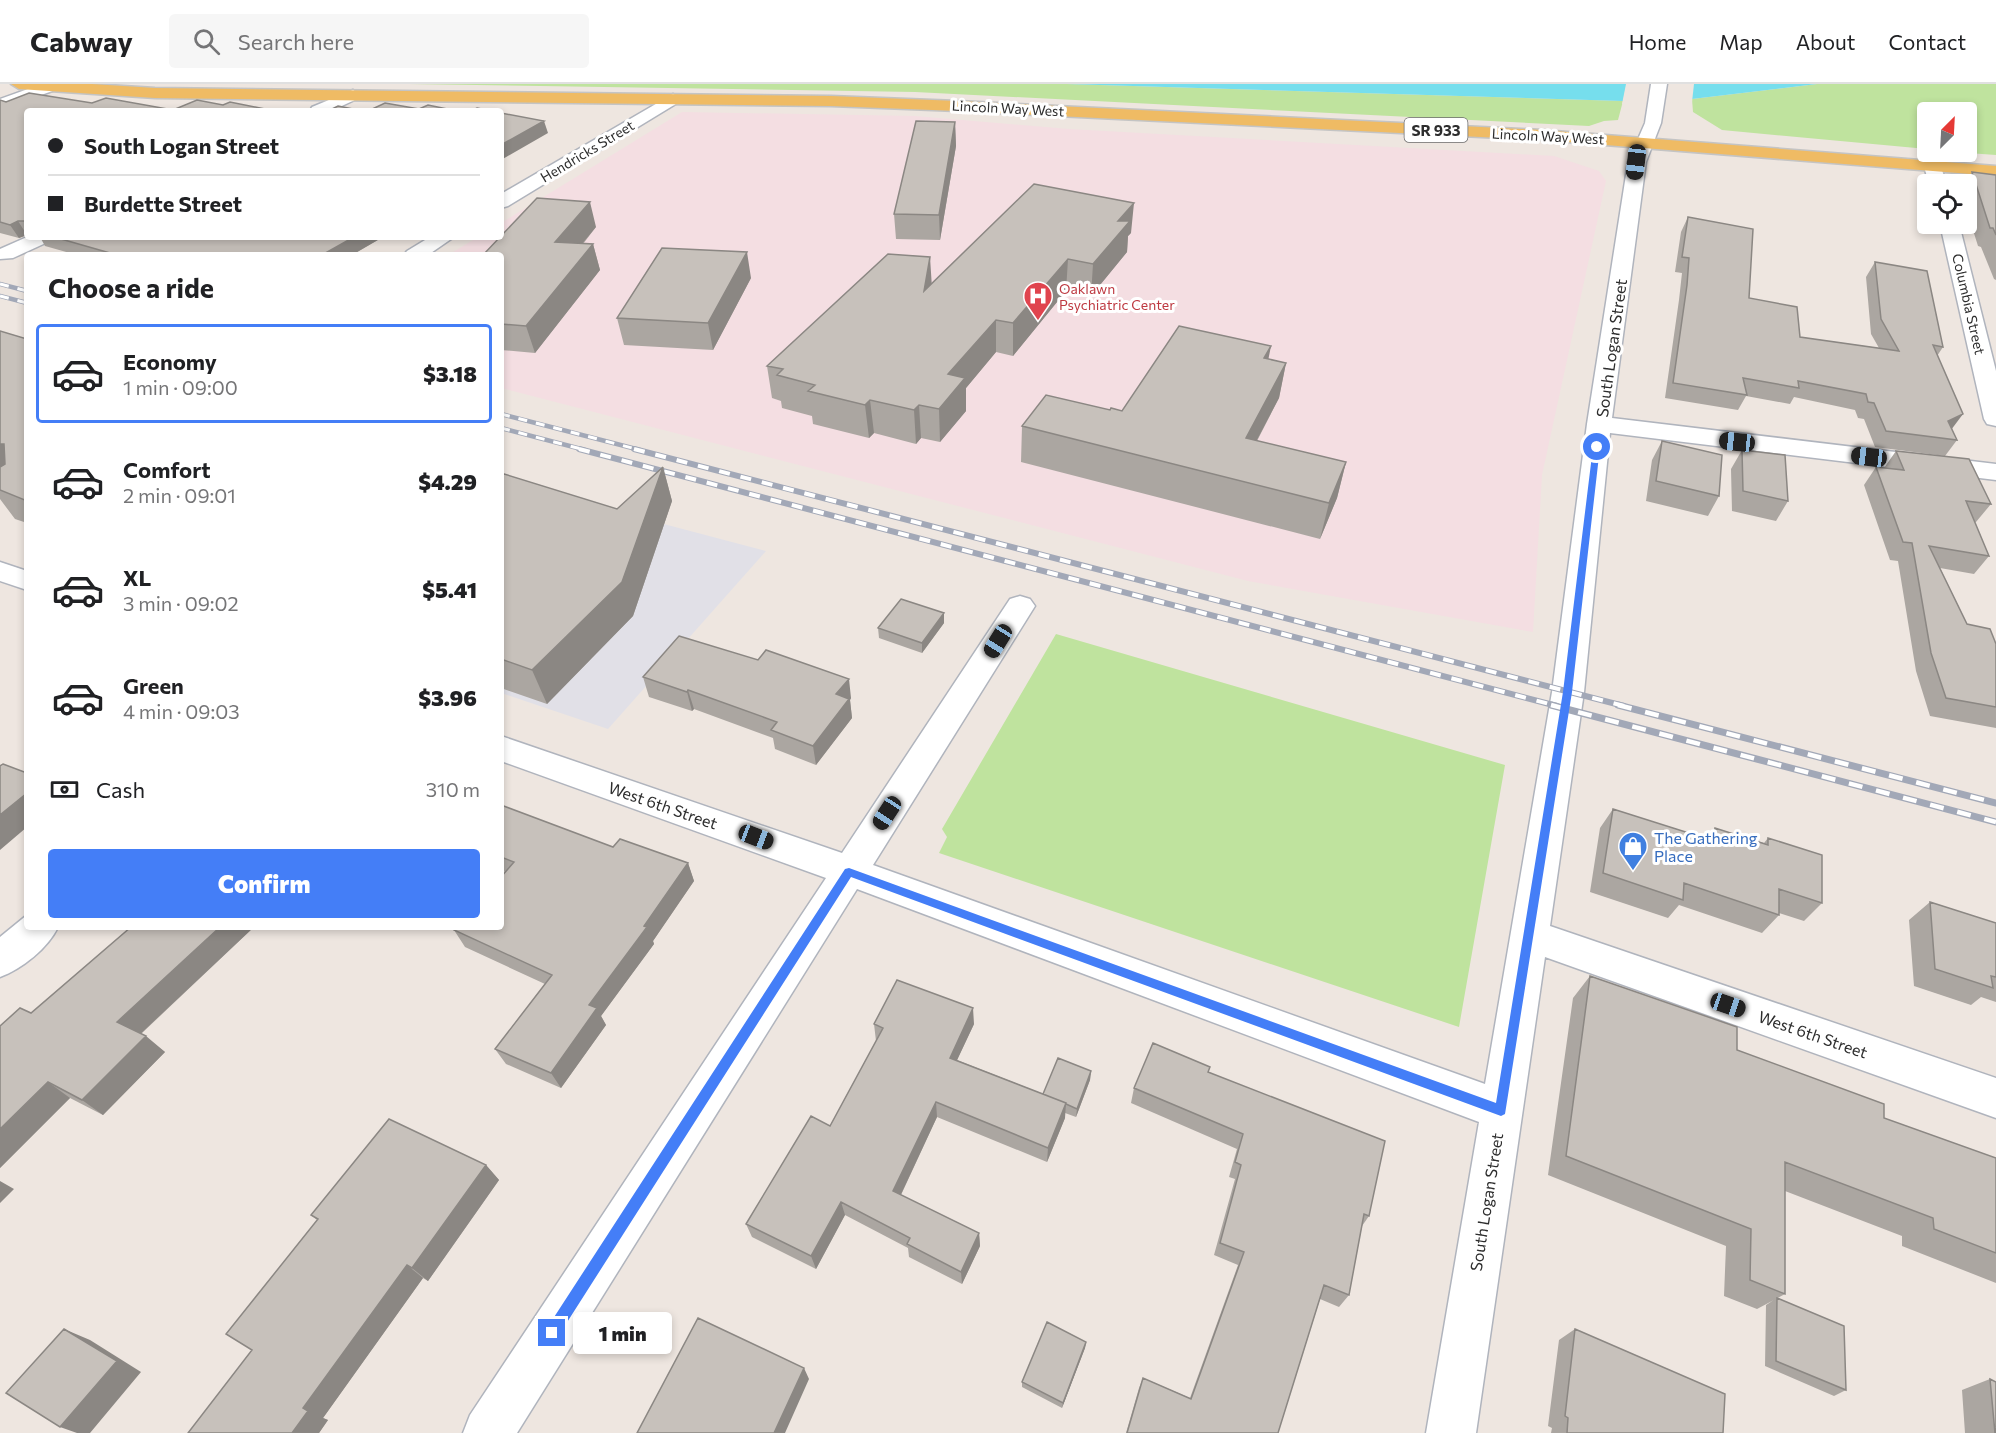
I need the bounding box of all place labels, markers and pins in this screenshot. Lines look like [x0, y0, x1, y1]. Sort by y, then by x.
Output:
hospital icon: Oaklawn Psychiatric Center [1022, 280, 1054, 322]
place label: Oaklawn Psychiatric Center [1059, 280, 1175, 313]
place label: The Gathering Place [1654, 828, 1758, 865]
shop icon: The Gathering Place [1617, 830, 1649, 872]

